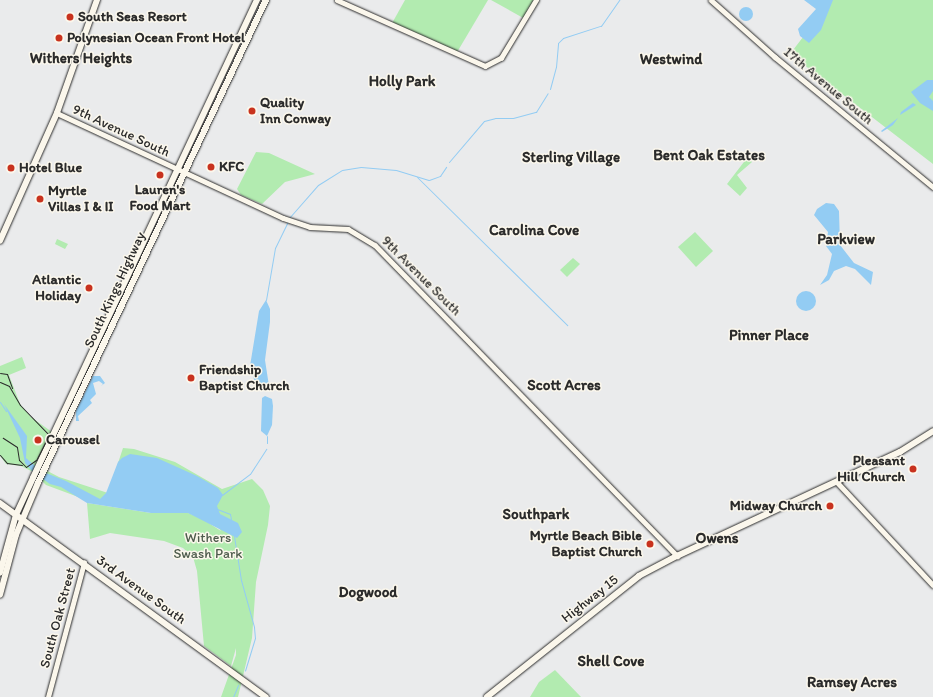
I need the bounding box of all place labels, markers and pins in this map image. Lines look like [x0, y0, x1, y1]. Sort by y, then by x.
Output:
place label: South Seas Resort [78, 9, 186, 25]
marker: South Seas Resort [65, 12, 75, 22]
place label: Polynesian Ocean Front Hotel [67, 30, 244, 46]
marker: Polynesian Ocean Front Hotel [54, 33, 64, 43]
place label: Quality Inn Conway [260, 95, 331, 128]
marker: Quality Inn Conway [247, 106, 257, 116]
place label: KFC [219, 159, 244, 175]
place label: Hotel Blue [19, 160, 82, 176]
marker: KFC [206, 162, 216, 172]
marker: Hotel Blue [6, 163, 16, 173]
marker: Lauren's Food Mart [155, 170, 165, 180]
place label: Lauren's Food Mart [130, 182, 190, 214]
place label: Myrtle Villas I & II [48, 183, 114, 216]
marker: Myrtle Villas I & II [35, 194, 45, 204]
place label: Atlantic Holiday [32, 272, 81, 304]
marker: Atlantic Holiday [84, 283, 94, 293]
place label: Friendship Baptist Church [199, 362, 290, 394]
marker: Friendship Baptist Church [186, 373, 196, 383]
place label: Carousel [46, 432, 100, 448]
marker: Carousel [33, 435, 43, 445]
place label: Pleasant Hill Church [837, 453, 905, 486]
marker: Pleasant Hill Church [908, 464, 918, 474]
place label: Midway Church [730, 498, 822, 514]
marker: Midway Church [825, 501, 835, 511]
place label: Myrtle Beach Bible Baptist Church [530, 528, 642, 560]
marker: Myrtle Beach Bible Baptist Church [645, 539, 655, 549]

